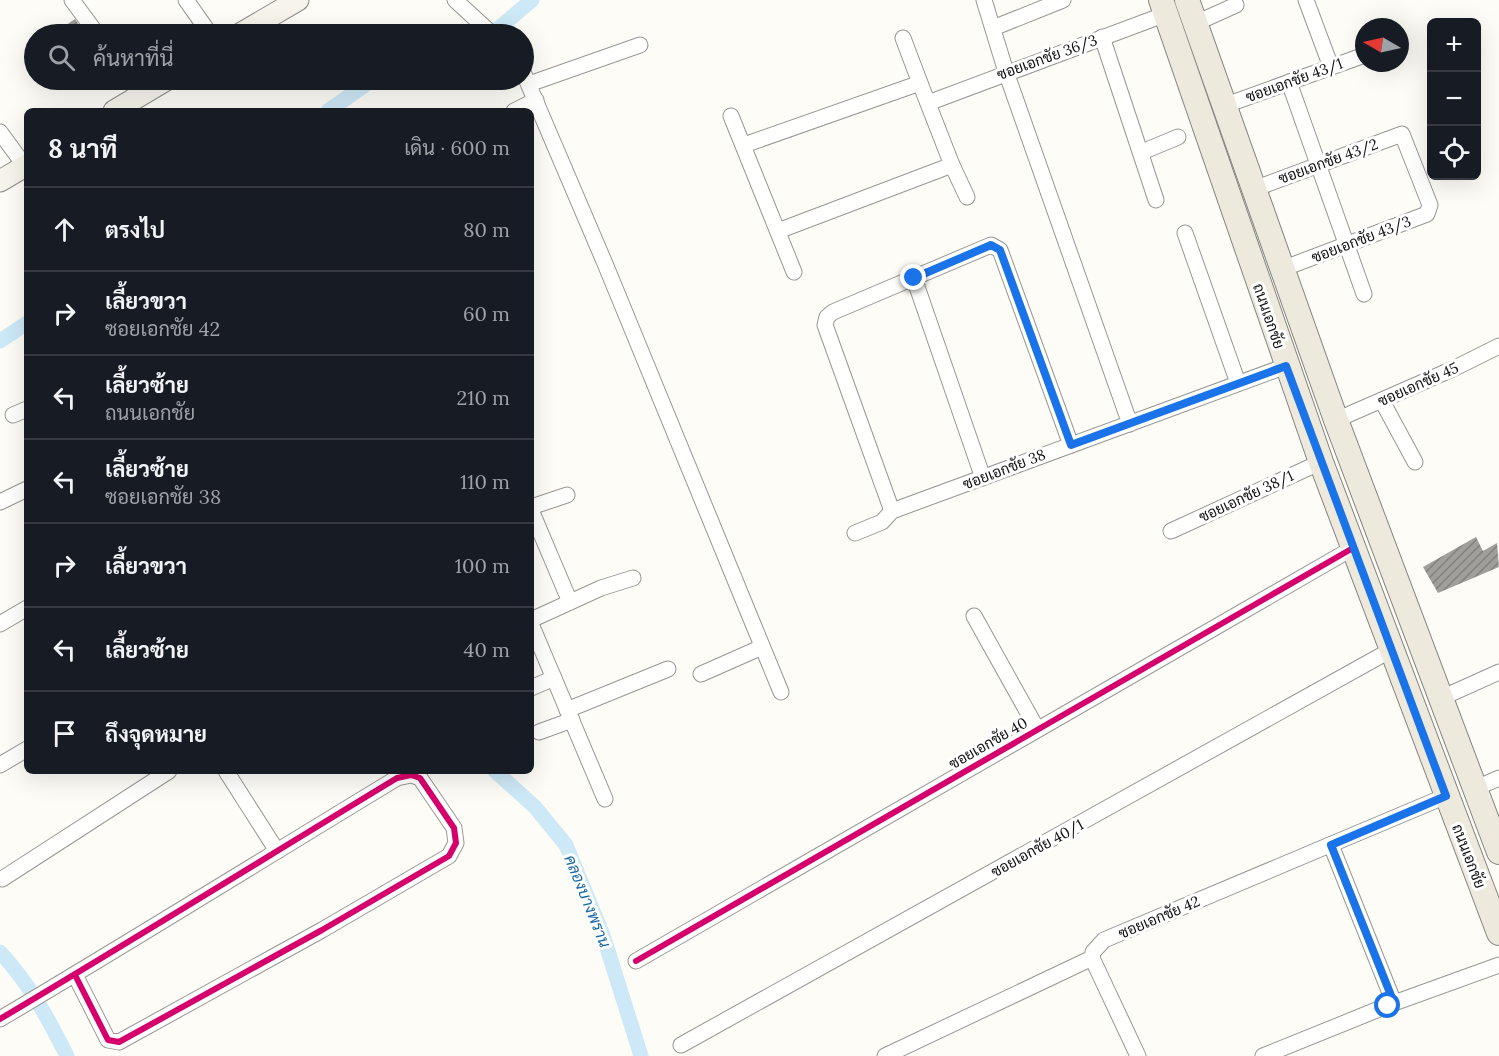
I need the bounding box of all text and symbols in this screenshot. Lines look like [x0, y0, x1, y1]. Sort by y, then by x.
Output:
north arrow [1355, 18, 1409, 72]
map controls [1427, 18, 1481, 180]
button: + [1427, 18, 1481, 72]
search box [24, 24, 534, 90]
street label: ซอยเอกชัย 36/3 [994, 30, 1100, 85]
icon: search [45, 41, 78, 74]
text: ค้นหาที่นี่ [93, 44, 173, 72]
street label: ซอยเอกชัย 43/1 [1243, 54, 1346, 107]
button: − [1427, 72, 1481, 126]
button: locate [1427, 126, 1481, 180]
text: 8 นาที [48, 132, 118, 165]
street label: ซอยเอกชัย 43/2 [1276, 134, 1381, 189]
text: เดิน · 600 m [404, 135, 510, 160]
street label: ซอยเอกชัย 43/3 [1309, 211, 1414, 268]
icon: ahead [48, 213, 81, 246]
text: ตรงไป [105, 216, 165, 244]
text: 80 m [463, 217, 510, 242]
route end [900, 264, 926, 290]
street label: ถนนเอกชัย [1249, 281, 1289, 351]
text: เลี้ยวขวา [105, 287, 187, 315]
icon: right [48, 297, 81, 330]
text: 60 m [463, 301, 510, 326]
text: ซอยเอกชัย 42 [105, 316, 220, 341]
street label: ซอยเอกชัย 45 [1375, 358, 1461, 410]
text: เลี้ยวซ้าย [105, 371, 189, 399]
icon: left [48, 381, 81, 414]
text: 210 m [456, 385, 510, 410]
text: ถนนเอกชัย [105, 400, 195, 425]
street label: ซอยเอกชัย 38 [960, 445, 1048, 493]
text: เลี้ยวซ้าย [105, 455, 189, 483]
icon: left [48, 465, 81, 498]
street label: ซอยเอกชัย 38/1 [1196, 466, 1297, 527]
text: 110 m [460, 469, 510, 494]
text: ซอยเอกชัย 38 [105, 484, 221, 509]
icon: right [48, 549, 81, 582]
text: เลี้ยวขวา [105, 552, 187, 580]
text: 100 m [455, 553, 510, 578]
icon: left [48, 633, 81, 666]
text: เลี้ยวซ้าย [105, 636, 189, 664]
text: 40 m [464, 637, 510, 662]
street label: ซอยเอกชัย 40 [945, 713, 1031, 773]
icon: arrive [48, 717, 81, 750]
text: ถึงจุดหมาย [105, 720, 207, 748]
street label: ซอยเอกชัย 40/1 [987, 815, 1087, 882]
street label: ถนนเอกชัย [1448, 821, 1490, 891]
water label: คลองบางพราน [560, 852, 616, 950]
street label: ซอยเอกชัย 42 [1115, 891, 1203, 943]
route start [1374, 992, 1400, 1018]

